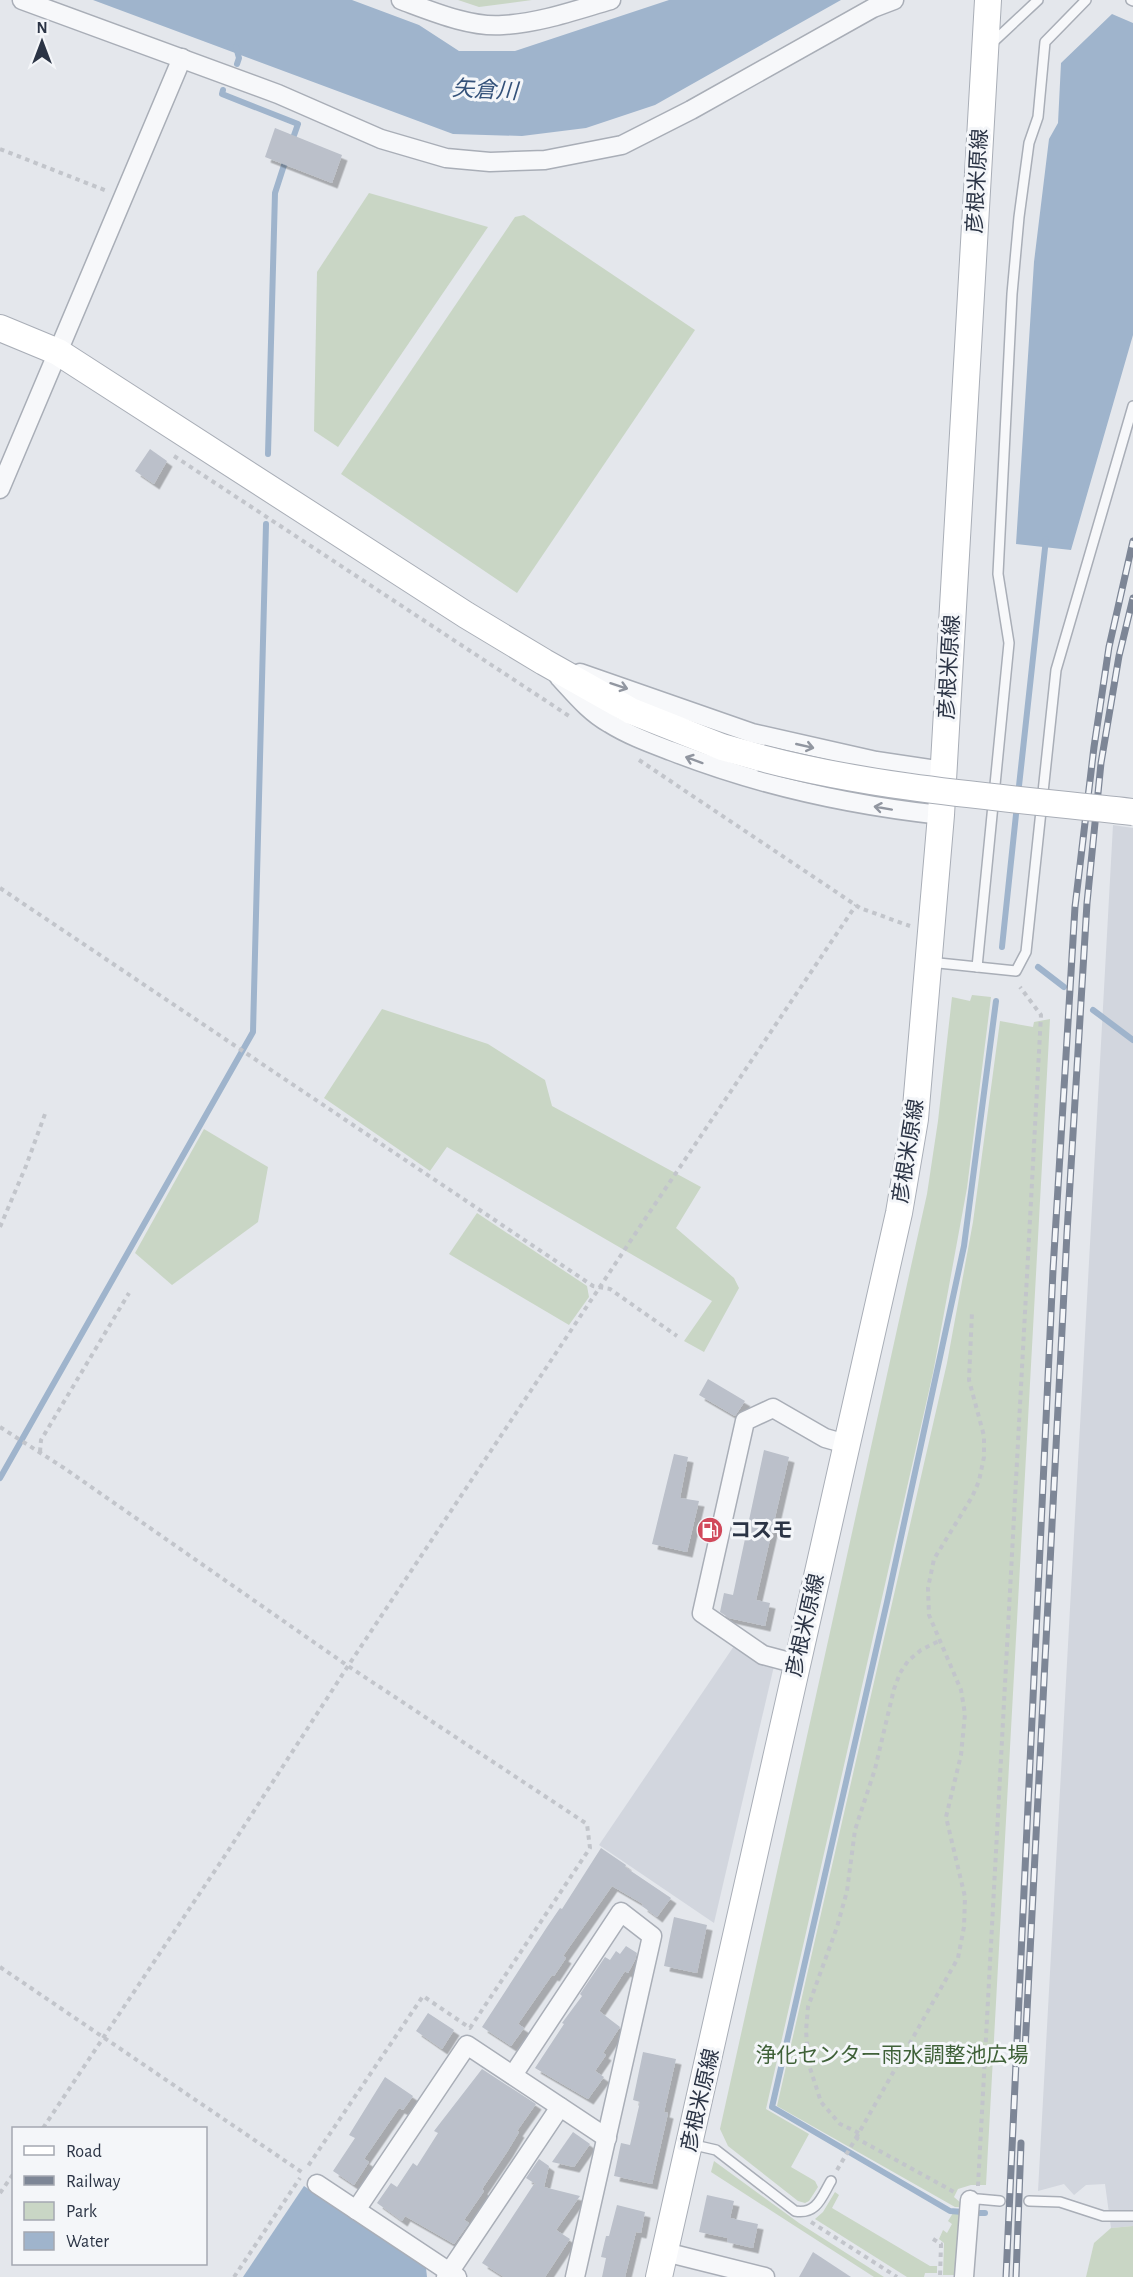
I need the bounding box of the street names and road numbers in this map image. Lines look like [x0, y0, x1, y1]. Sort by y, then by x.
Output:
street label: 彦根米原線 [963, 128, 991, 234]
street label: 彦根米原線 [935, 614, 963, 720]
street label: 彦根米原線 [889, 1097, 927, 1205]
street label: 彦根米原線 [782, 1571, 828, 1679]
street label: 彦根米原線 [677, 2046, 723, 2154]

